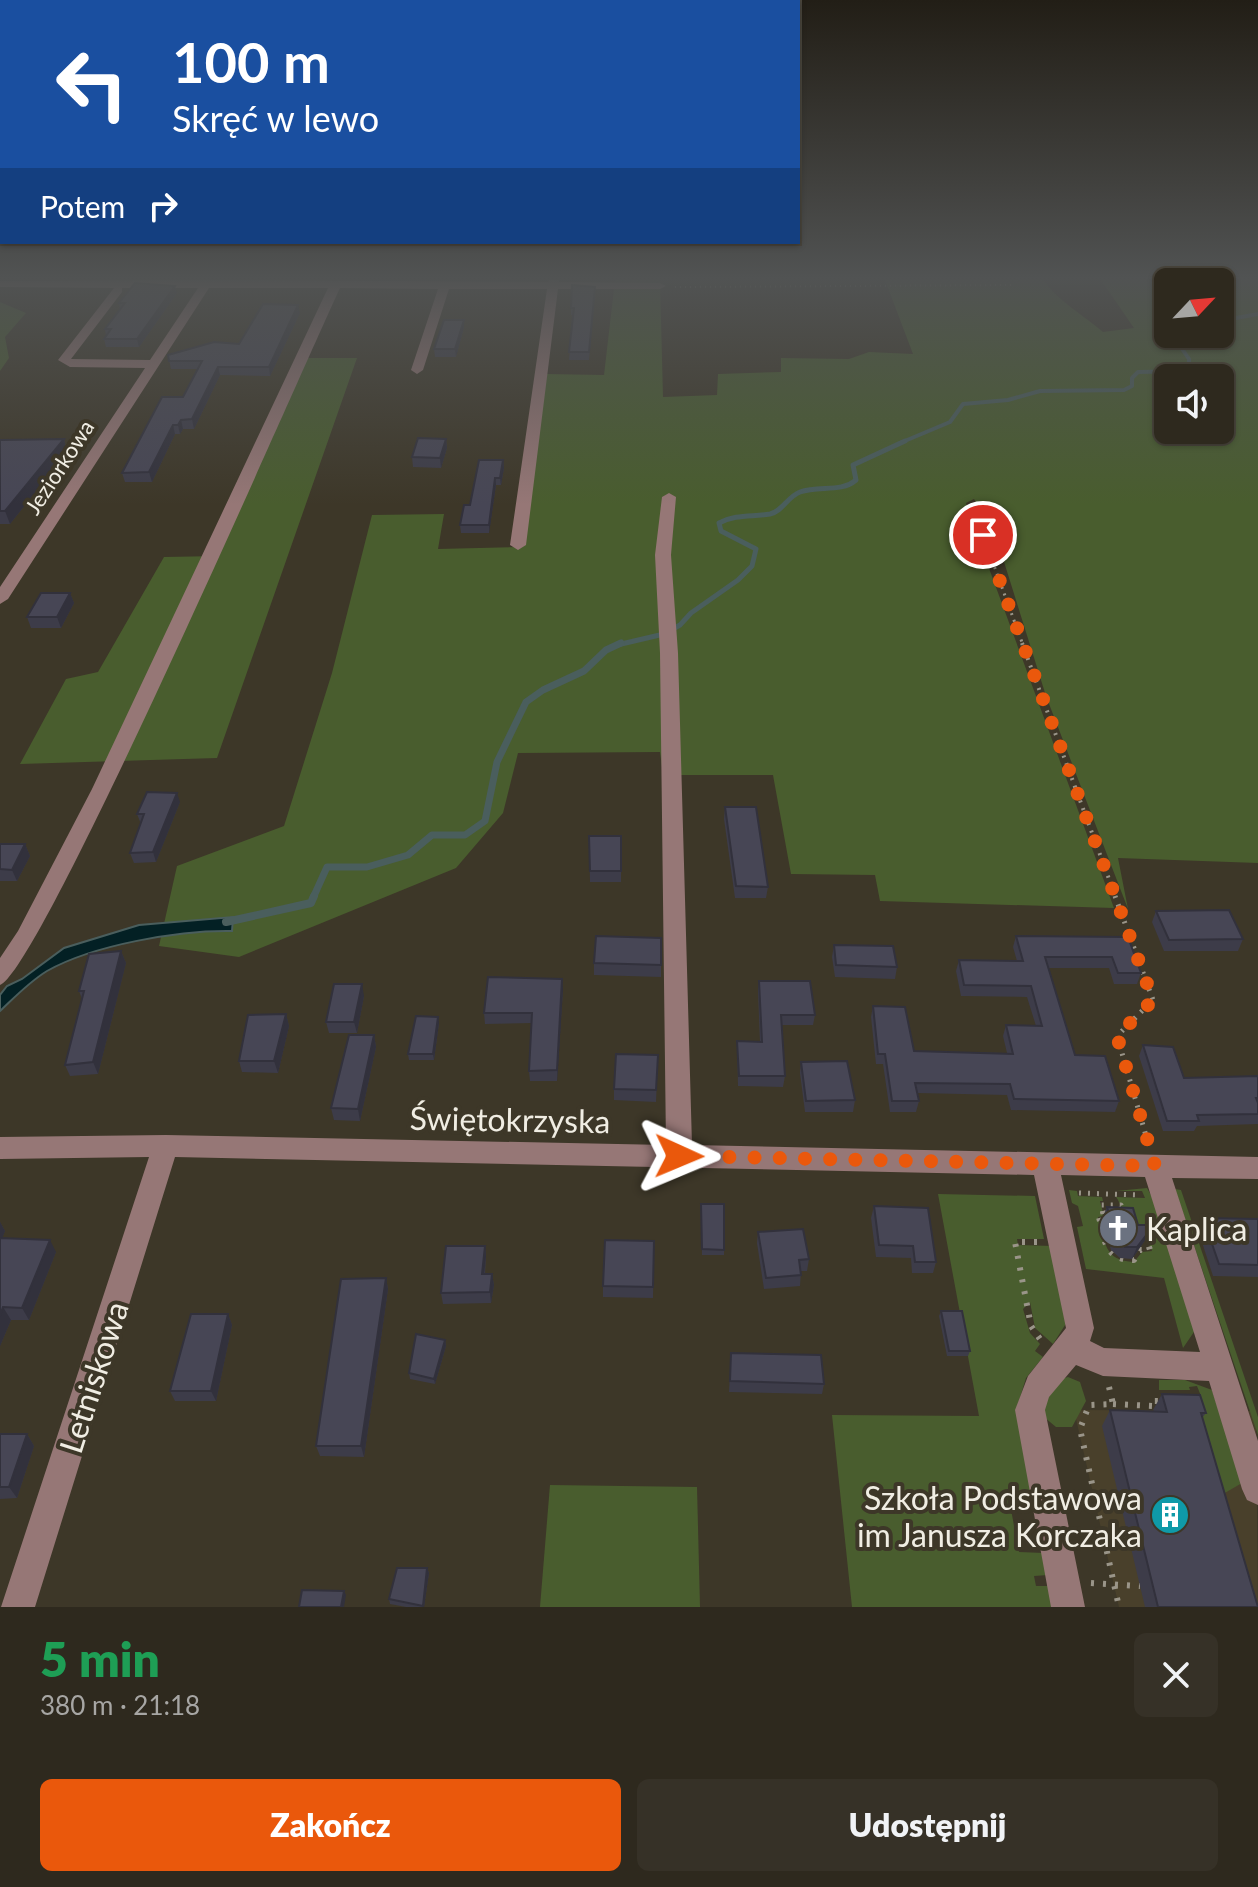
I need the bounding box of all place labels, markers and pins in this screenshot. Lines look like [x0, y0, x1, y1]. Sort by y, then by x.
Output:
pin [949, 501, 1017, 569]
church icon: Kaplica [1097, 1207, 1139, 1249]
place label: Kaplica [1146, 1209, 1247, 1248]
place label: Szkoła Podstawowa im Janusza Korczaka [857, 1478, 1142, 1554]
building icon: Szkoła Podstawowa im Janusza Korczaka [1149, 1494, 1191, 1536]

